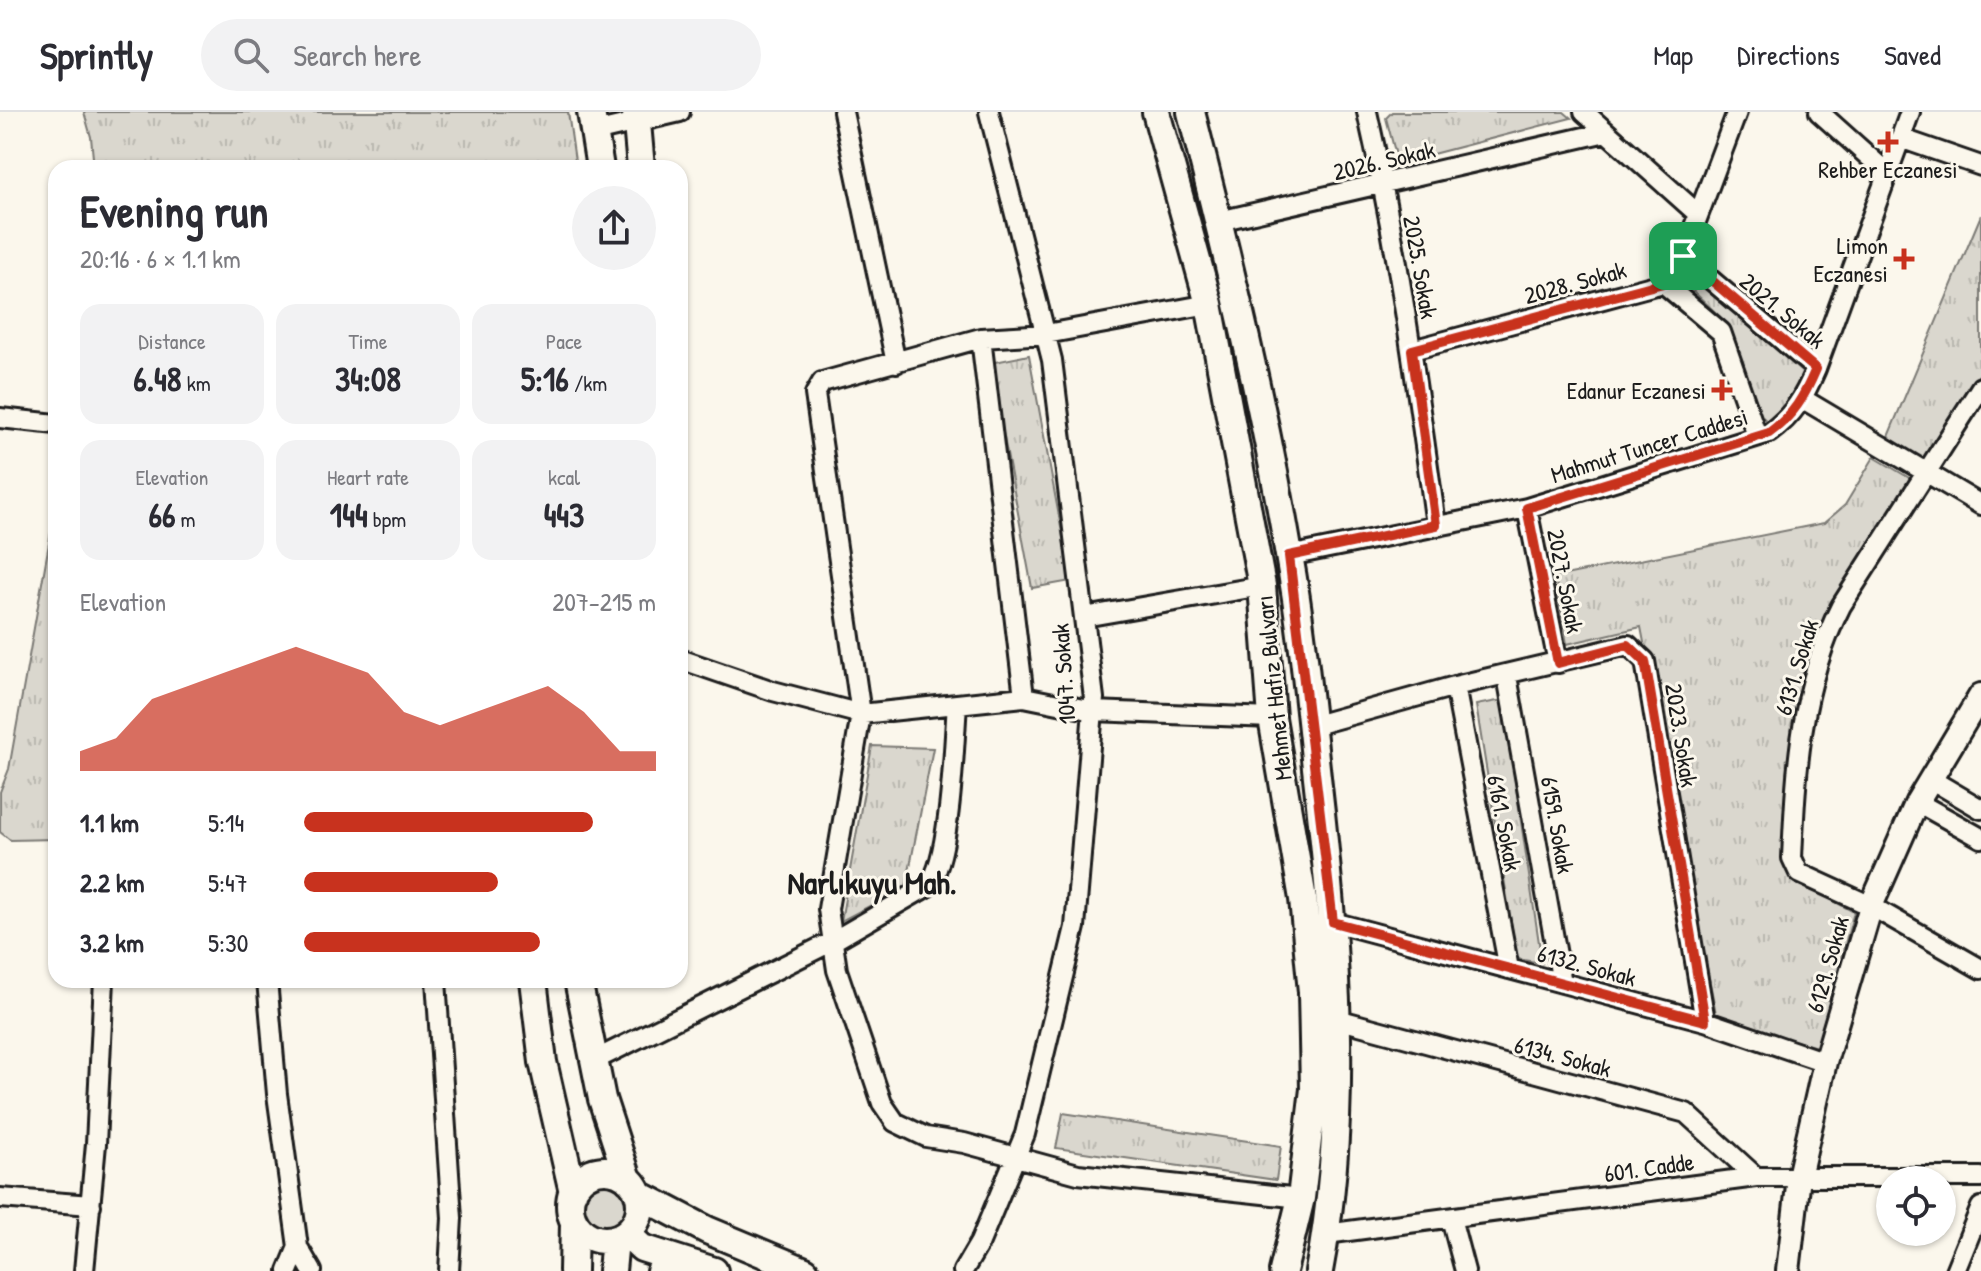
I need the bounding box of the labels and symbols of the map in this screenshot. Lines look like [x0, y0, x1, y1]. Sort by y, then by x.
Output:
street label: 2026. Sokak [1330, 133, 1438, 187]
marker: Rehber Eczanesi [1879, 133, 1897, 151]
place label: Rehber Eczanesi [1818, 153, 1958, 185]
street label: 2025. Sokak [1396, 213, 1446, 321]
pin [1649, 222, 1717, 290]
place label: Limon Eczanesi [1813, 229, 1888, 289]
marker: Limon Eczanesi [1895, 250, 1913, 268]
street label: 2028. Sokak [1520, 253, 1630, 311]
street label: 2021. Sokak [1733, 265, 1833, 355]
place label: Edanur Eczanesi [1567, 374, 1706, 406]
marker: Edanur Eczanesi [1713, 381, 1731, 399]
street label: Mahmut Tuncer Caddesi [1547, 400, 1751, 490]
street label: 2027. Sokak [1540, 526, 1592, 636]
street label: Mehmet Hafız Bulvarı [1247, 594, 1299, 782]
street label: 6131. Sokak [1766, 615, 1826, 719]
street label: 1047. Sokak [1044, 622, 1082, 726]
street label: 2023. Sokak [1658, 681, 1706, 789]
street label: 6161. Sokak [1480, 772, 1530, 874]
street label: 6159. Sokak [1534, 774, 1582, 876]
district label: Narlıkuyu Mah. [787, 861, 957, 905]
street label: 6129. Sokak [1798, 912, 1856, 1016]
street label: 6132. Sokak [1534, 936, 1640, 994]
street label: 6134. Sokak [1511, 1028, 1615, 1084]
street label: 601. Cadde [1602, 1145, 1696, 1189]

